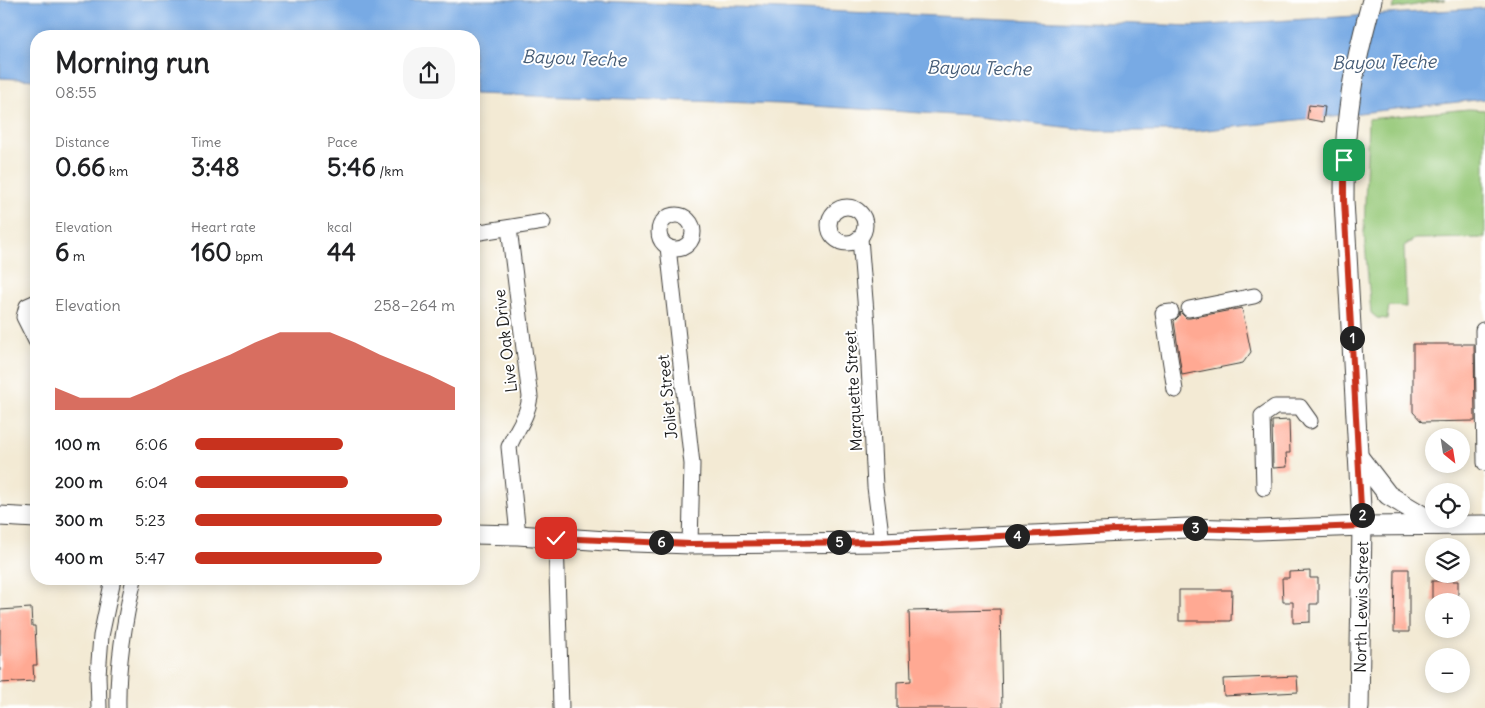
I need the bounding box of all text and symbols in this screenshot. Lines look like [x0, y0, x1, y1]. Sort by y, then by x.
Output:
text: Morning run [55, 45, 210, 81]
water label: Bayou Teche [522, 45, 628, 71]
button: share [403, 47, 455, 99]
water label: Bayou Teche [1332, 50, 1438, 74]
water label: Bayou Teche [927, 56, 1033, 80]
text: 08:55 [55, 82, 97, 102]
text: Distance [55, 133, 110, 151]
text: Time [191, 133, 221, 151]
text: Pace [327, 133, 357, 151]
pin [1323, 139, 1365, 181]
icon: arrive [1330, 146, 1358, 174]
text: 0.66 [55, 151, 105, 183]
text: 3:48 [191, 151, 240, 183]
text: 5:46 [327, 151, 376, 183]
text: km [105, 162, 128, 180]
text: /km [376, 162, 404, 180]
text: Elevation [55, 218, 112, 236]
text: Heart rate [191, 218, 256, 236]
text: kcal [327, 218, 352, 236]
text: 6 [55, 236, 69, 268]
text: 160 [191, 236, 232, 268]
text: 44 [327, 236, 356, 268]
text: m [69, 247, 85, 265]
text: bpm [232, 247, 263, 265]
street label: Live Oak Drive [489, 288, 521, 394]
text: Elevation [55, 295, 121, 315]
text: 258–264 m [374, 295, 455, 315]
pin: 1 [1340, 326, 1364, 350]
text: 1 [1350, 329, 1355, 347]
street label: Marquette Street [840, 330, 866, 452]
street label: Joliet Street [653, 353, 681, 440]
north arrow [1425, 428, 1470, 472]
map controls [1425, 428, 1470, 693]
text: 100 m [55, 434, 100, 454]
text: 6:06 [135, 434, 168, 454]
text: 200 m [55, 472, 103, 492]
text: 6:04 [135, 472, 168, 492]
button: locate [1425, 483, 1470, 528]
pin: 2 [1350, 502, 1374, 528]
text: 2 [1359, 506, 1366, 524]
text: 300 m [55, 510, 103, 530]
text: 5:23 [135, 510, 166, 530]
pin: 3 [1182, 516, 1208, 540]
pin [535, 517, 577, 559]
text: 3 [1192, 519, 1199, 537]
icon: check [542, 524, 570, 552]
pin: 4 [1004, 524, 1030, 548]
text: 4 [1013, 527, 1022, 545]
pin: 6 [648, 530, 674, 554]
pin: 5 [826, 530, 852, 554]
text: 6 [657, 533, 666, 551]
text: 5 [835, 533, 844, 551]
button: layers [1425, 538, 1470, 583]
street label: North Lewis Street [1350, 540, 1372, 673]
text: 400 m [55, 548, 103, 568]
text: 5:47 [135, 548, 165, 568]
button: + [1425, 593, 1470, 638]
button: − [1425, 648, 1470, 693]

